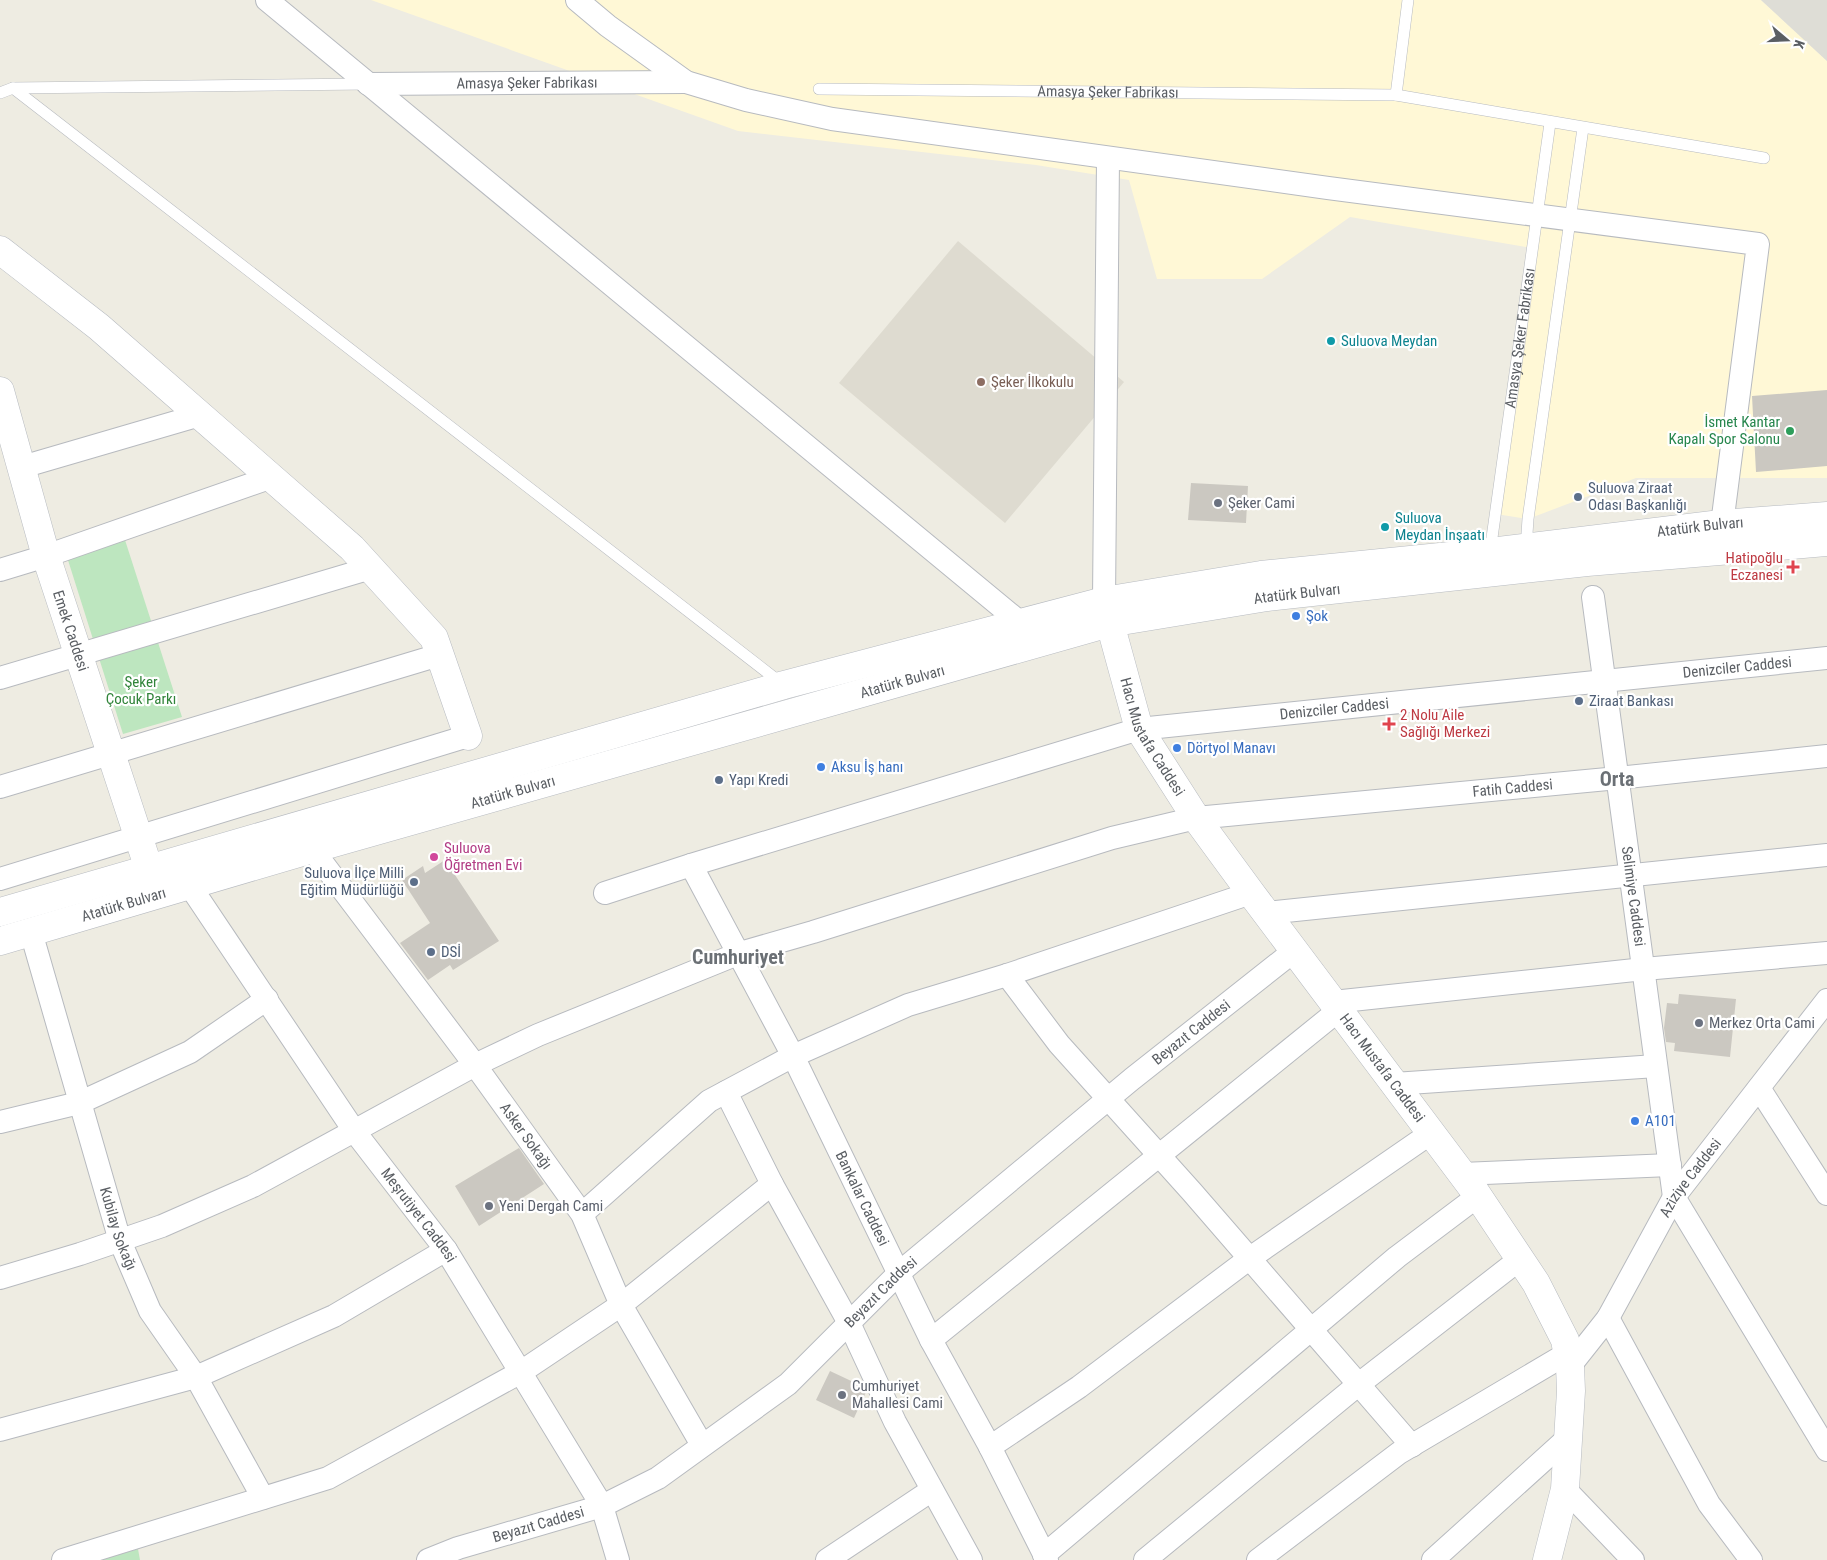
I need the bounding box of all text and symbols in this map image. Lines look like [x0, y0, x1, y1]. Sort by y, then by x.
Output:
north arrow [1762, 15, 1812, 65]
text: K [1790, 38, 1808, 51]
street label: Amasya Şeker Fabrikası [456, 74, 598, 92]
street label: Amasya Şeker Fabrikası [1037, 82, 1179, 102]
street label: Amasya Şeker Fabrikası [1501, 267, 1539, 409]
place label: Suluova Meydan [1341, 332, 1437, 350]
marker: Suluova Meydan [1325, 335, 1337, 347]
place label: Şeker İlkokulu [991, 373, 1074, 391]
marker: Şeker İlkokulu [975, 376, 987, 388]
place label: İsmet Kantar Kapalı Spor Salonu [1668, 413, 1780, 448]
marker: İsmet Kantar Kapalı Spor Salonu [1784, 425, 1796, 437]
place label: Suluova Ziraat Odası Başkanlığı [1588, 479, 1687, 514]
marker: Suluova Ziraat Odası Başkanlığı [1572, 491, 1584, 503]
place label: Şeker Cami [1228, 494, 1295, 512]
marker: Şeker Cami [1212, 497, 1224, 509]
place label: Suluova Meydan İnşaatı [1395, 509, 1485, 544]
street label: Atatürk Bulvarı [1656, 513, 1744, 541]
marker: Suluova Meydan İnşaatı [1379, 521, 1391, 533]
place label: Hatipoğlu Eczanesi [1726, 549, 1783, 584]
marker: Hatipoğlu Eczanesi [1787, 561, 1799, 573]
street label: Atatürk Bulvarı [1252, 580, 1341, 608]
street label: Emek Caddesi [49, 588, 92, 673]
place label: Şok [1306, 607, 1328, 625]
marker: Şok [1290, 610, 1302, 622]
street label: Denizciler Caddesi [1682, 653, 1793, 682]
street label: Atatürk Bulvarı [858, 661, 947, 702]
park label: Şeker Çocuk Parkı [106, 673, 176, 708]
street label: Hacı Mustafa Caddesi [1116, 676, 1189, 799]
place label: Ziraat Bankası [1589, 692, 1674, 710]
street label: Denizciler Caddesi [1279, 694, 1390, 723]
marker: Ziraat Bankası [1573, 695, 1585, 707]
place label: 2 Nolu Aile Sağlığı Merkezi [1400, 706, 1490, 741]
marker: 2 Nolu Aile Sağlığı Merkezi [1382, 717, 1396, 731]
place label: Dörtyol Manavı [1187, 739, 1276, 757]
marker: Dörtyol Manavı [1171, 742, 1183, 754]
place label: Aksu İş hanı [831, 758, 903, 776]
marker: Aksu İş hanı [815, 761, 827, 773]
district label: Orta [1600, 767, 1634, 791]
place label: Yapı Kredi [729, 771, 788, 789]
street label: Atatürk Bulvarı [468, 772, 557, 813]
marker: Yapı Kredi [713, 774, 725, 786]
street label: Fatih Caddesi [1472, 775, 1554, 801]
place label: Suluova Öğretmen Evi [444, 839, 522, 874]
street label: Selimiye Caddesi [1618, 845, 1649, 948]
marker: Suluova Öğretmen Evi [428, 851, 440, 863]
place label: Suluova İlçe Milli Eğitim Müdürlüğü [300, 864, 404, 899]
marker: Suluova İlçe Milli Eğitim Müdürlüğü [408, 876, 420, 888]
street label: Atatürk Bulvarı [79, 884, 168, 925]
place label: DSİ [441, 943, 461, 961]
district label: Cumhuriyet [692, 945, 784, 969]
marker: DSİ [425, 946, 437, 958]
street label: Beyazıt Caddesi [1149, 996, 1234, 1069]
street label: Hacı Mustafa Caddesi [1336, 1010, 1429, 1126]
place label: Merkez Orta Cami [1709, 1014, 1815, 1032]
marker: Merkez Orta Cami [1693, 1017, 1705, 1029]
street label: Asker Sokağı [496, 1099, 556, 1173]
place label: A101 [1645, 1112, 1676, 1130]
marker: A101 [1629, 1115, 1641, 1127]
street label: Aziziye Caddesi [1656, 1135, 1725, 1220]
street label: Bankalar Caddesi [832, 1148, 893, 1249]
street label: Meşrutiyet Caddesi [377, 1164, 460, 1266]
street label: Kubilay Sokağı [96, 1185, 140, 1273]
place label: Yeni Dergah Cami [499, 1197, 603, 1215]
marker: Yeni Dergah Cami [483, 1200, 495, 1212]
street label: Beyazıt Caddesi [841, 1253, 921, 1331]
place label: Cumhuriyet Mahallesi Cami [852, 1377, 943, 1412]
marker: Cumhuriyet Mahallesi Cami [836, 1389, 848, 1401]
street label: Beyazıt Caddesi [490, 1503, 586, 1546]

